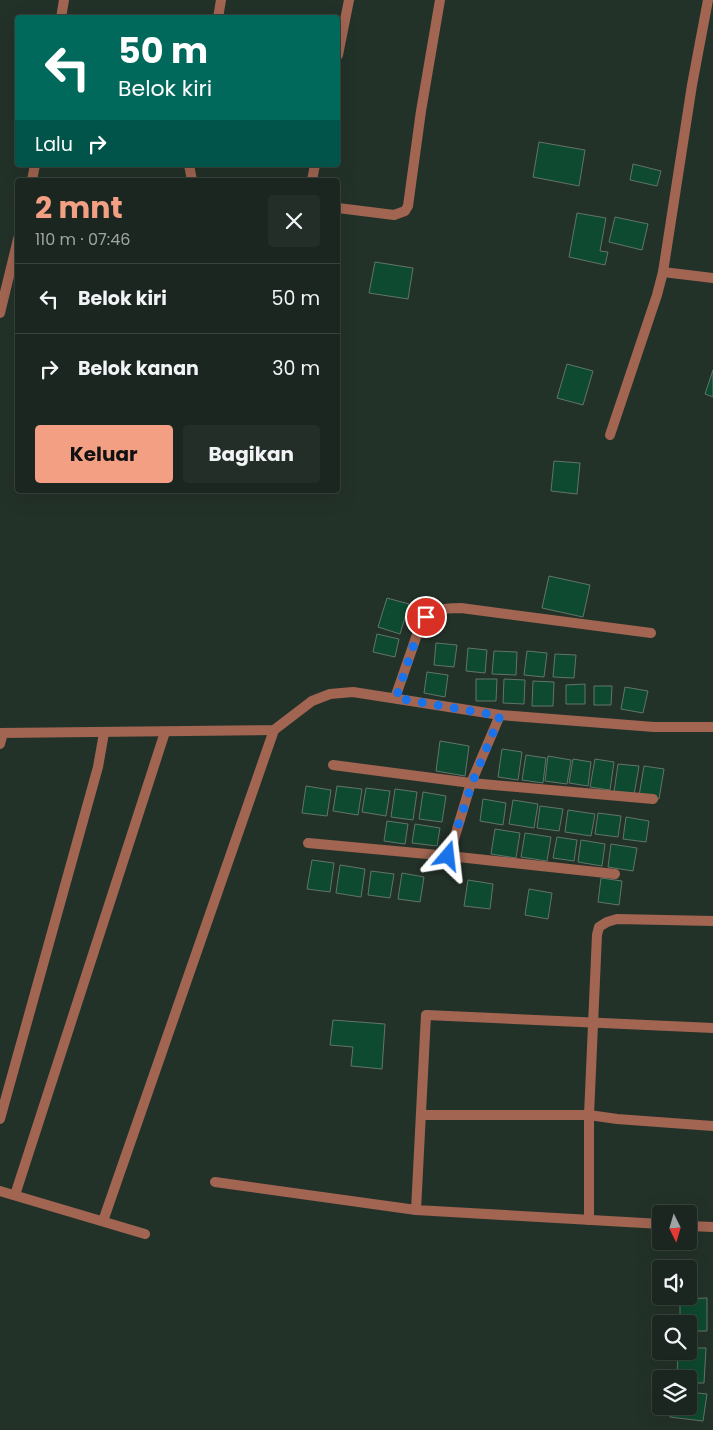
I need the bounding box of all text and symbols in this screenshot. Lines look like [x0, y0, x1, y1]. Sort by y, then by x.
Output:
text: 50 m [118, 26, 208, 75]
icon: left [35, 35, 100, 100]
text: Belok kiri [118, 73, 212, 104]
icon: right [83, 130, 111, 158]
text: Lalu [35, 131, 73, 158]
text: 2 mnt [35, 186, 123, 229]
button: close [268, 195, 320, 247]
text: 110 m · 07:46 [35, 228, 130, 251]
icon: left [35, 285, 63, 313]
text: Belok kiri [78, 285, 167, 312]
text: 50 m [271, 285, 320, 312]
icon: right [35, 355, 63, 383]
text: Belok kanan [78, 355, 199, 382]
text: 30 m [272, 355, 320, 382]
button: Keluar [35, 425, 173, 483]
button: Bagikan [183, 425, 320, 483]
pin [405, 596, 447, 638]
icon: arrive [412, 603, 440, 631]
position arrow [421, 829, 473, 881]
north arrow [652, 1205, 698, 1250]
map controls [652, 1205, 697, 1415]
button: sound [652, 1260, 697, 1305]
button: search [652, 1315, 697, 1360]
button: layers [652, 1370, 697, 1415]

